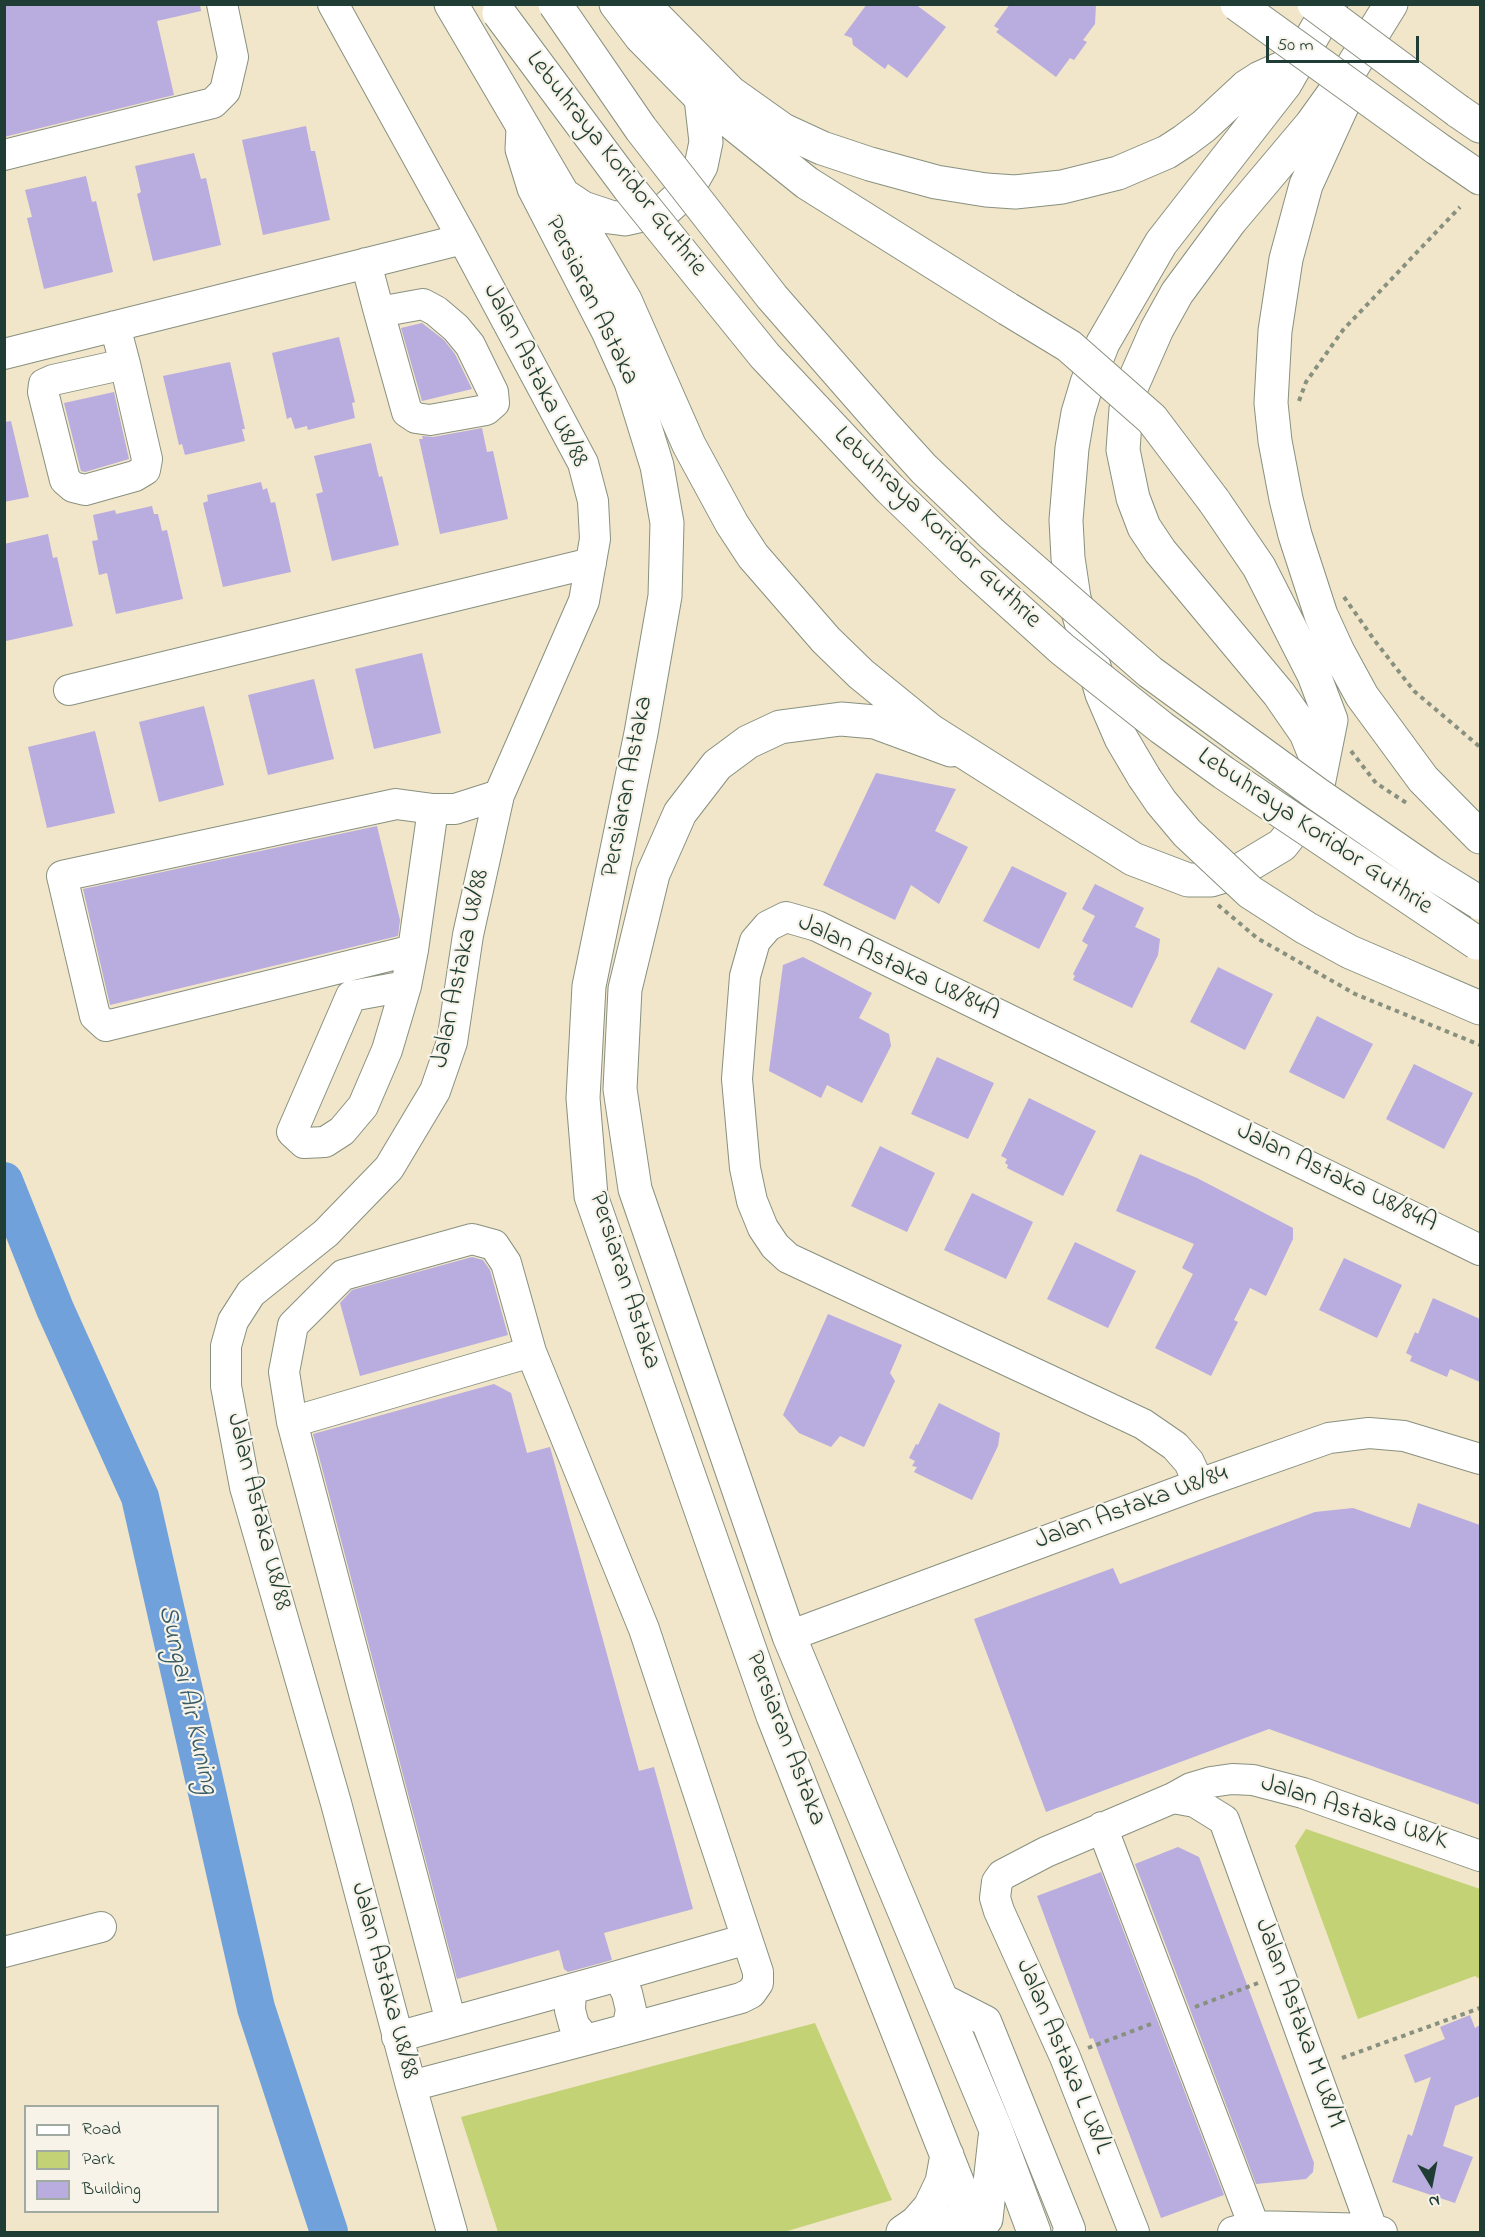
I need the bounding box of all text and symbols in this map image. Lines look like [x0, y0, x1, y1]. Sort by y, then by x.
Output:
scale bar [1269, 24, 1422, 62]
text: 50 m [1277, 33, 1314, 59]
street label: Lebuhraya Koridor Guthrie [517, 46, 713, 284]
street label: Persiaran Astaka [536, 211, 644, 391]
street label: Jalan Astaka U8/88 [474, 279, 594, 473]
street label: Lebuhraya Koridor Guthrie [825, 421, 1047, 637]
street label: Persiaran Astaka [596, 694, 662, 880]
street label: Lebuhraya Koridor Guthrie [1190, 743, 1438, 923]
street label: Jalan Astaka U8/88 [426, 867, 498, 1071]
street label: Jalan Astaka U8/84A [792, 909, 1004, 1029]
street label: Jalan Astaka U8/84A [1231, 1117, 1441, 1241]
street label: Persiaran Astaka [580, 1189, 666, 1373]
street label: Jalan Astaka U8/88 [217, 1410, 297, 1614]
street label: Jalan Astaka U8/84 [1031, 1460, 1233, 1558]
water label: Sungai Air Kuning [149, 1602, 223, 1798]
street label: Persiaran Astaka [736, 1648, 832, 1830]
street label: Jalan Astaka U8/K [1256, 1769, 1452, 1859]
street label: Jalan Astaka U8/88 [342, 1879, 424, 2083]
street label: Jalan Astaka M U8/M [1246, 1915, 1350, 2133]
street label: Jalan Astaka L U8/L [1007, 1955, 1117, 2159]
legend [24, 2105, 219, 2213]
text: Road [82, 2117, 121, 2143]
text: Park [82, 2147, 115, 2173]
north arrow [1401, 2153, 1461, 2213]
text: Building [82, 2177, 141, 2203]
text: N [1427, 2188, 1442, 2213]

